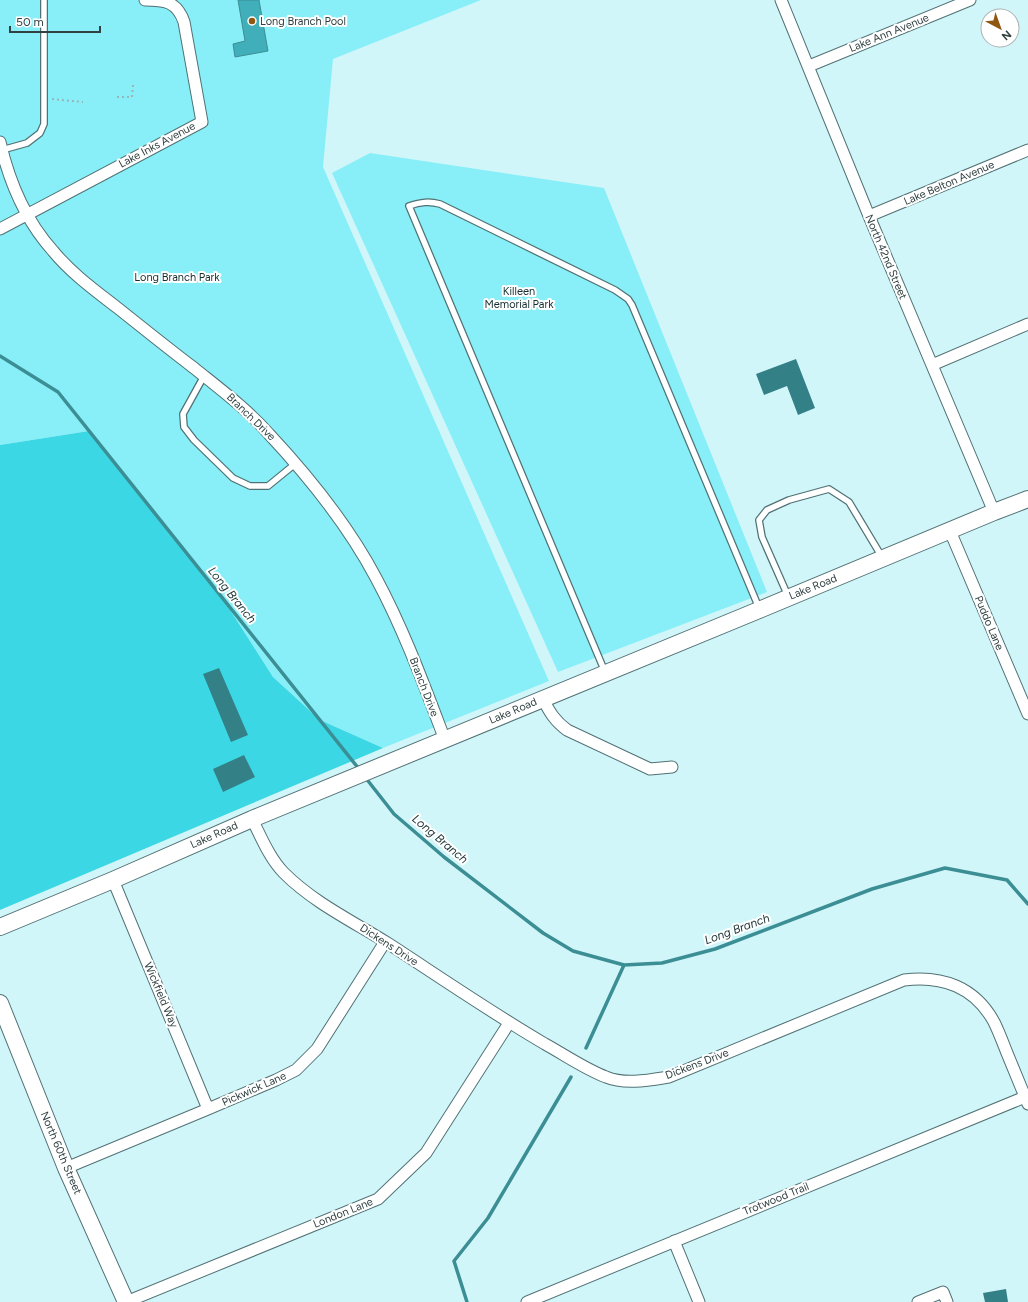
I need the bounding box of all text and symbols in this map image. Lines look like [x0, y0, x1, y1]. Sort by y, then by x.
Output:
scale bar [10, 8, 100, 34]
north arrow [980, 8, 1020, 48]
street label: Lake Ann Avenue [847, 11, 931, 55]
text: 50 m [16, 15, 44, 29]
place label: Long Branch Pool [260, 15, 346, 28]
marker: Long Branch Pool [247, 16, 257, 26]
text: N [999, 27, 1014, 43]
street label: Lake Inks Avenue [117, 119, 197, 171]
street label: Lake Belton Avenue [902, 158, 996, 208]
street label: North 42nd Street [862, 213, 910, 301]
park label: Long Branch Park [134, 271, 220, 284]
park label: Killeen Memorial Park [485, 285, 554, 311]
street label: Branch Drive [224, 391, 278, 443]
water label: Long Branch [205, 564, 259, 626]
street label: Lake Road [787, 571, 839, 603]
street label: Puddo Lane [972, 594, 1006, 652]
street label: Branch Drive [407, 656, 441, 718]
street label: Lake Road [487, 695, 539, 727]
water label: Long Branch [409, 812, 471, 866]
street label: Lake Road [188, 819, 240, 851]
water label: Long Branch [703, 911, 772, 947]
street label: Dickens Drive [357, 921, 421, 969]
street label: Wickfield Way [141, 960, 181, 1030]
street label: Dickens Drive [664, 1046, 730, 1082]
street label: Pickwick Lane [220, 1069, 288, 1109]
street label: North 60th Street [38, 1110, 84, 1196]
street label: Trotwood Trail [741, 1180, 811, 1218]
street label: London Lane [311, 1195, 375, 1231]

